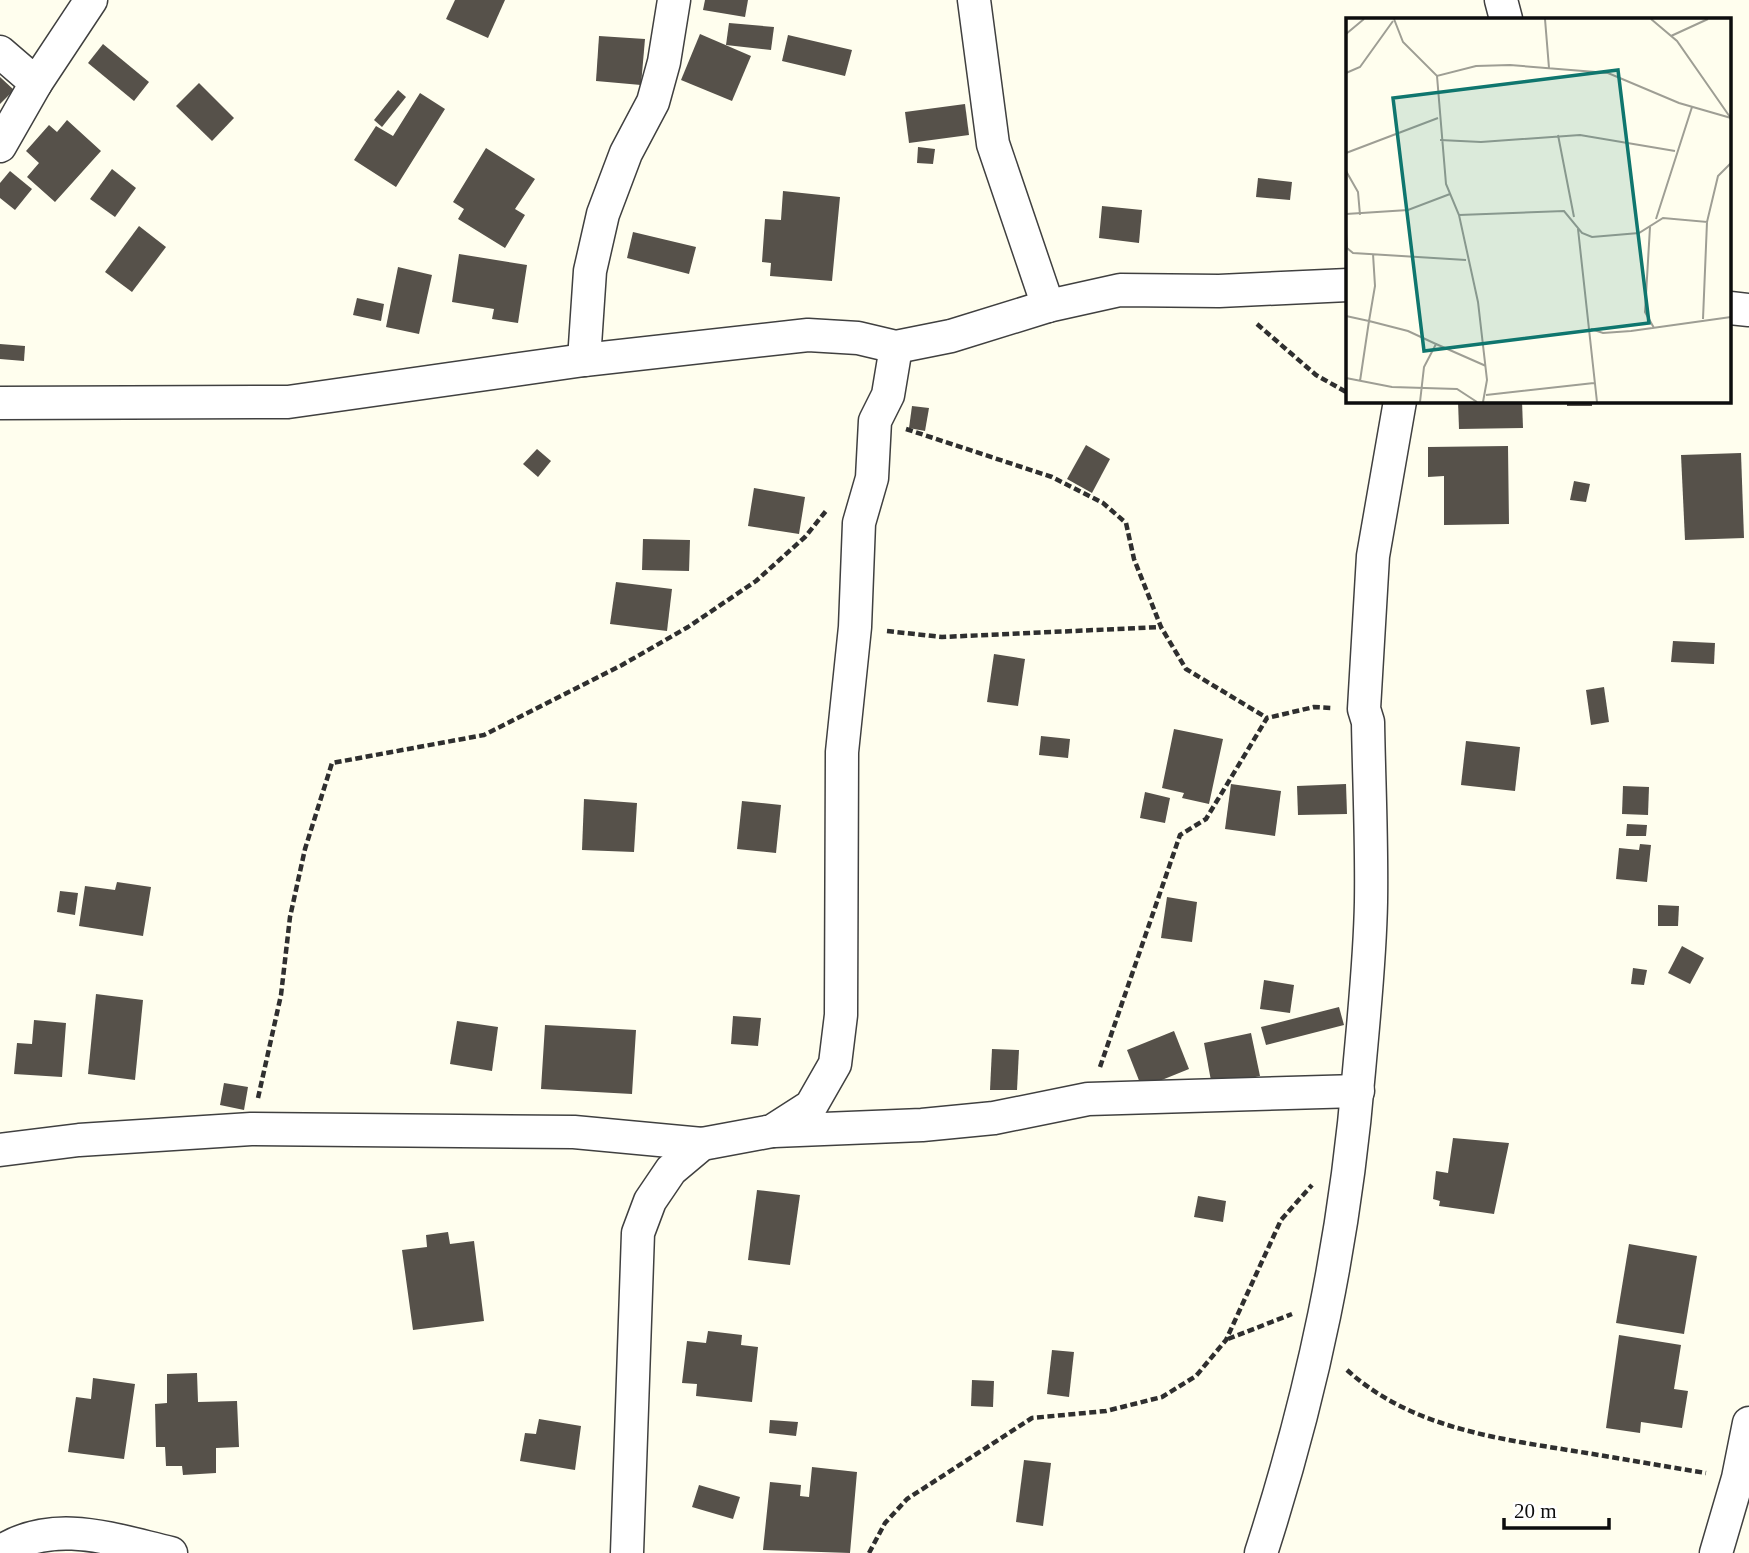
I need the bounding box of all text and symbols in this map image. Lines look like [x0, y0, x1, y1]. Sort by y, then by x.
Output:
inset map [1346, 18, 1732, 402]
scale bar [1504, 1486, 1609, 1530]
text: 20 m [1514, 1499, 1557, 1523]

